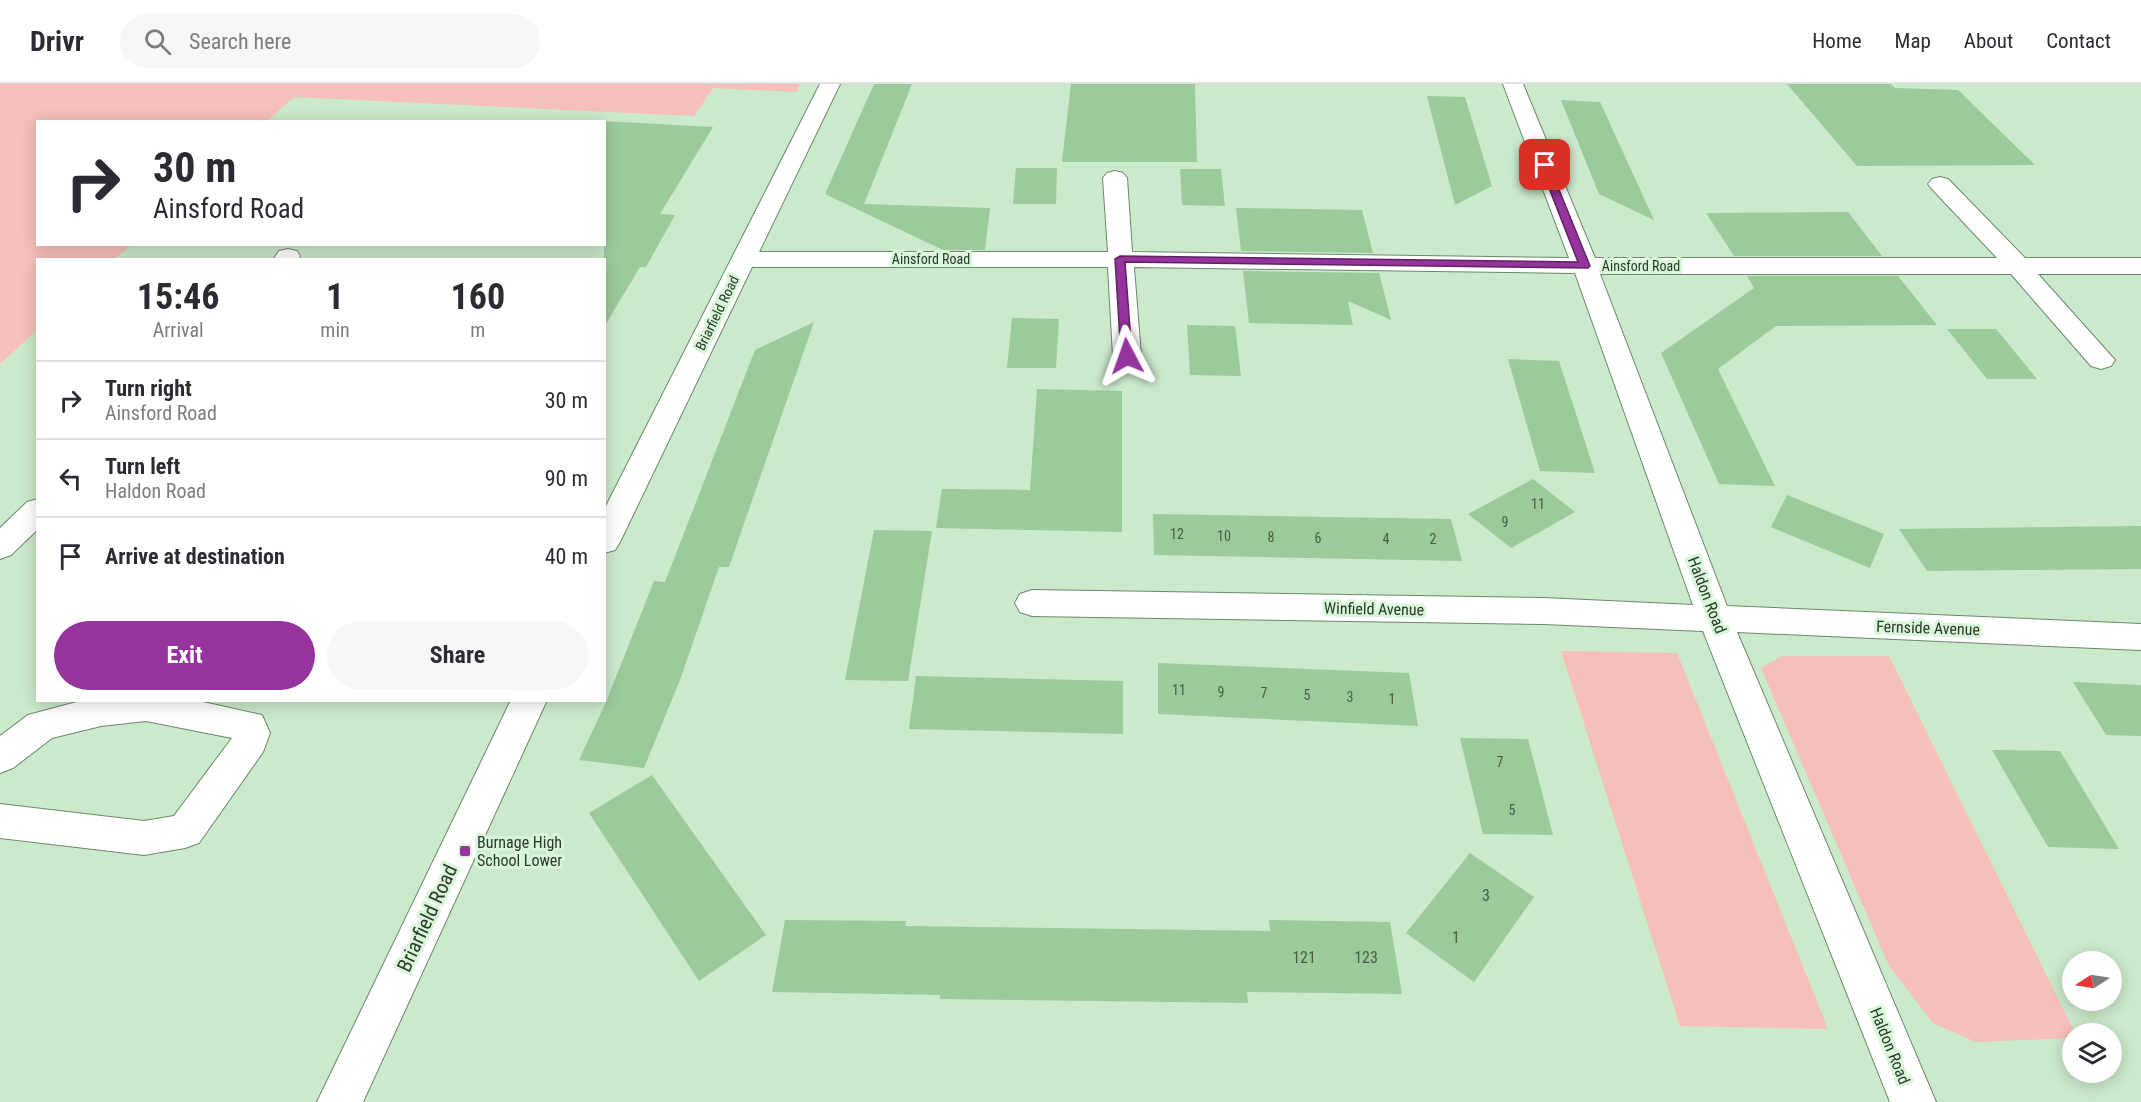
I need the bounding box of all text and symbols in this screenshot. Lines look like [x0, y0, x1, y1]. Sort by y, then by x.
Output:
search box [120, 14, 540, 68]
text: Drivr [30, 25, 84, 58]
icon: search [141, 25, 174, 58]
text: Search here [189, 29, 291, 54]
text: Home [1812, 29, 1862, 53]
text: Map [1895, 29, 1931, 53]
text: About [1964, 29, 2013, 53]
text: Contact [2046, 29, 2111, 53]
pin [1519, 139, 1570, 190]
text: 30 m [153, 143, 236, 192]
icon: right [54, 144, 132, 222]
icon: arrive [1528, 148, 1561, 181]
text: Ainsford Road [153, 193, 304, 225]
street label: Ainsford Road [892, 251, 970, 267]
street label: Ainsford Road [1602, 258, 1680, 274]
street label: Briarfield Road [692, 273, 742, 353]
text: 15:46 [137, 276, 219, 318]
text: 1 [326, 276, 344, 318]
text: 160 [451, 276, 505, 318]
text: Arrival [153, 318, 204, 342]
text: min [320, 318, 350, 342]
text: m [470, 318, 485, 342]
position arrow [1095, 324, 1159, 388]
text: Turn right [105, 376, 192, 401]
icon: right [54, 384, 87, 417]
text: 30 m [545, 388, 588, 413]
text: Ainsford Road [105, 401, 217, 425]
text: Turn left [105, 454, 180, 479]
icon: left [54, 462, 87, 495]
text: 90 m [545, 466, 588, 491]
text: Haldon Road [105, 479, 206, 503]
house number: 11 [1531, 496, 1545, 512]
house number: 9 [1502, 514, 1508, 530]
house number: 12 [1170, 526, 1184, 542]
house number: 10 [1217, 528, 1231, 544]
house number: 8 [1268, 529, 1275, 545]
house number: 6 [1315, 530, 1322, 546]
house number: 4 [1383, 531, 1390, 547]
house number: 2 [1430, 531, 1437, 547]
icon: arrive [54, 540, 87, 573]
text: Arrive at destination [105, 544, 285, 569]
text: 40 m [545, 544, 588, 569]
street label: Haldon Road [1684, 554, 1730, 636]
street label: Winfield Avenue [1324, 599, 1424, 619]
street label: Fernside Avenue [1876, 617, 1980, 639]
button: Exit [54, 621, 315, 690]
button: Share [327, 621, 588, 690]
house number: 11 [1172, 682, 1186, 698]
house number: 9 [1218, 684, 1224, 700]
house number: 7 [1261, 685, 1268, 701]
house number: 5 [1304, 687, 1311, 703]
house number: 3 [1347, 689, 1353, 705]
house number: 1 [1389, 691, 1395, 707]
house number: 7 [1497, 754, 1504, 770]
house number: 5 [1509, 802, 1516, 818]
place label: Burnage High School Lower [477, 833, 562, 870]
marker: Burnage High School Lower [458, 844, 472, 858]
street label: Briarfield Road [392, 860, 462, 976]
house number: 3 [1482, 886, 1490, 905]
house number: 1 [1452, 928, 1460, 947]
house number: 121 [1292, 948, 1316, 967]
house number: 123 [1354, 948, 1378, 967]
north arrow [2062, 951, 2122, 1011]
map controls [2062, 951, 2122, 1083]
street label: Haldon Road [1866, 1005, 1914, 1087]
button: layers [2062, 1023, 2122, 1083]

